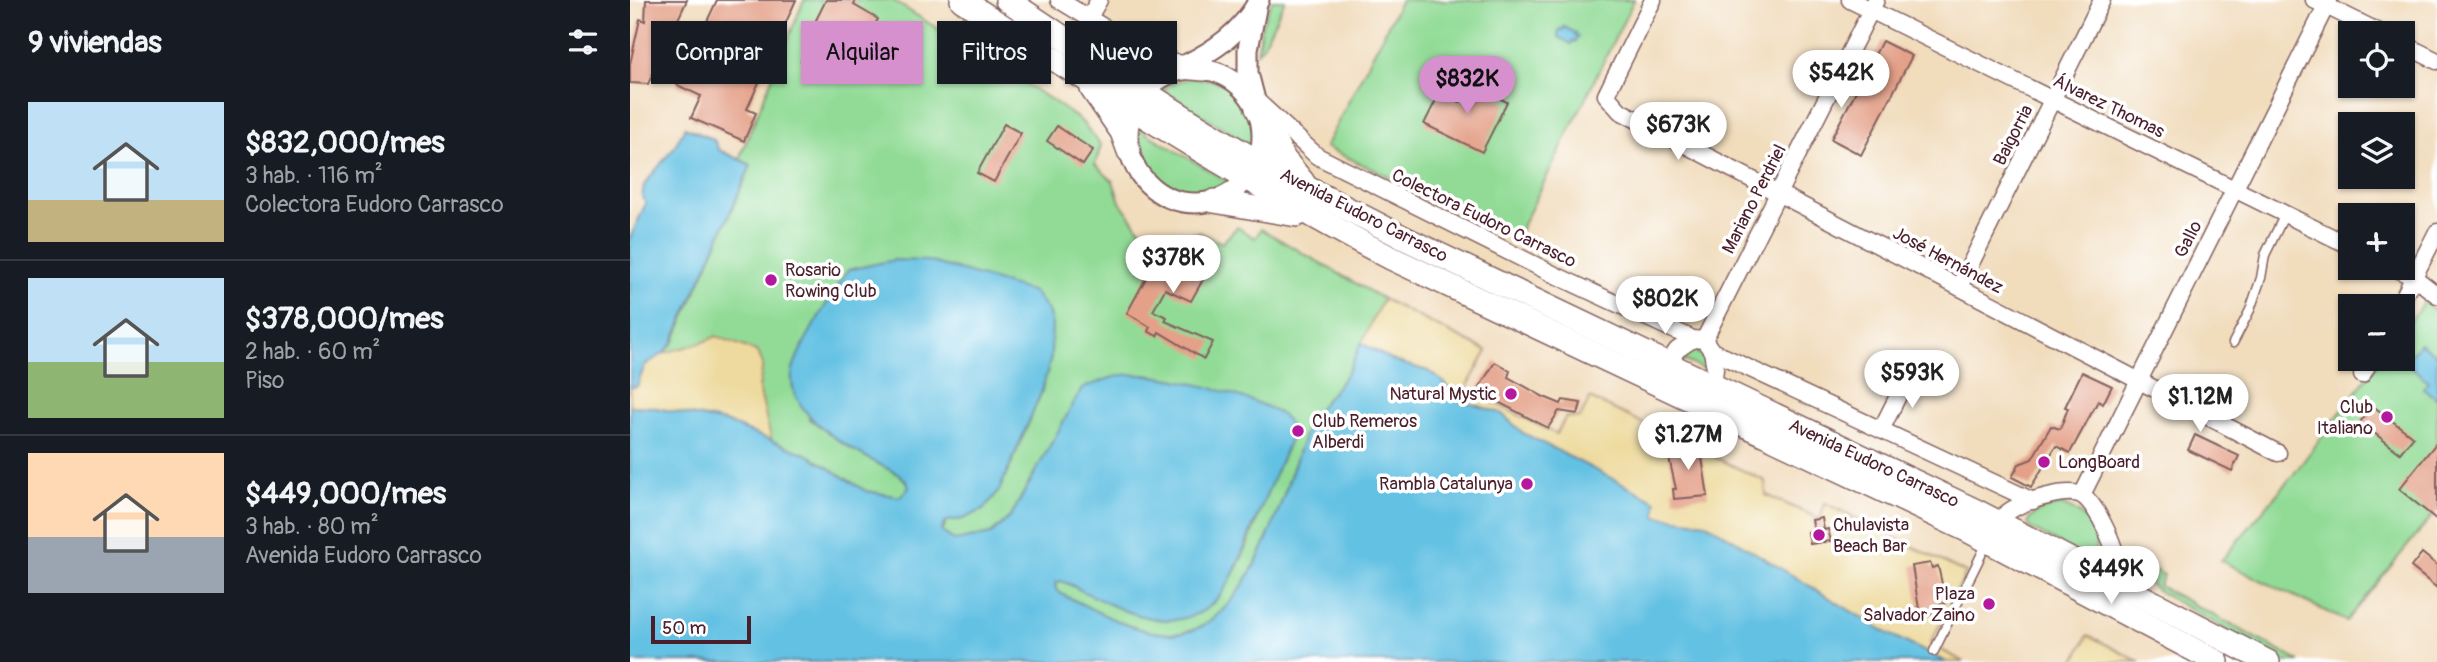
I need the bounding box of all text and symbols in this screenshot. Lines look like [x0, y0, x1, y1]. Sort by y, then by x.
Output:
chip: Comprar [651, 21, 787, 84]
chip: Alquilar [801, 21, 923, 84]
chip: Filtros [937, 21, 1051, 84]
chip: Nuevo [1065, 21, 1177, 84]
map controls [2338, 21, 2415, 371]
button: locate [2338, 21, 2415, 98]
icon: filters [564, 23, 602, 61]
text: 9 viviendas [28, 24, 162, 61]
pin: $542K [1792, 50, 1890, 110]
pin: $832K [1418, 57, 1516, 116]
text: $542K [1809, 58, 1874, 87]
text: $832K [1435, 64, 1499, 93]
street label: Álvarez Thomas [2049, 70, 2168, 143]
street label: Baigorria [1988, 101, 2038, 169]
pin: $673K [1629, 102, 1727, 162]
text: $673K [1646, 110, 1710, 139]
button: layers [2338, 112, 2415, 189]
text: $832,000/mes [245, 124, 445, 161]
icon: home [84, 130, 168, 214]
street label: Mariano Perdriel [1717, 141, 1792, 258]
text: 3 hab. · 116 m² [245, 161, 383, 190]
street label: Avenida Eudoro Carrasco [1276, 163, 1452, 268]
street label: Colectora Eudoro Carrasco [1388, 164, 1580, 273]
text: Colectora Eudoro Carrasco [245, 190, 504, 219]
button: + [2338, 203, 2415, 280]
street label: Gallo [2169, 217, 2208, 262]
street label: José Hernández [1889, 222, 2007, 299]
pin: $378K [1124, 236, 1222, 295]
text: $378K [1142, 243, 1204, 272]
place label: Rosario Rowing Club [785, 259, 877, 303]
marker: Rosario Rowing Club [763, 272, 779, 288]
pin: $802K [1616, 276, 1714, 336]
text: $802K [1632, 284, 1698, 313]
button: − [2338, 294, 2415, 371]
text: $378,000/mes [245, 300, 444, 337]
icon: home [84, 306, 168, 390]
text: 2 hab. · 60 m² [245, 337, 380, 366]
pin: $593K [1863, 350, 1961, 410]
text: $593K [1880, 358, 1944, 387]
text: Piso [245, 366, 284, 395]
pin: $1.12M [2143, 374, 2257, 434]
text: $1.12M [2168, 382, 2232, 411]
place label: Natural Mystic [1389, 383, 1497, 406]
marker: Natural Mystic [1503, 386, 1519, 402]
place label: Club Italiano [2317, 396, 2373, 440]
marker: Club Italiano [2379, 409, 2395, 425]
place label: Club Remeros Alberdi [1312, 410, 1417, 454]
pin: $1.27M [1631, 412, 1745, 472]
street label: Avenida Eudoro Carrasco [1785, 414, 1963, 513]
text: $1.27M [1654, 420, 1722, 449]
marker: Club Remeros Alberdi [1290, 423, 1306, 439]
place label: LongBoard [2058, 451, 2140, 474]
marker: LongBoard [2036, 454, 2052, 470]
place label: Rambla Catalunya [1379, 473, 1513, 496]
text: $449,000/mes [245, 475, 446, 512]
marker: Rambla Catalunya [1519, 476, 1535, 492]
icon: home [84, 481, 168, 565]
text: 3 hab. · 80 m² [245, 512, 379, 541]
place label: Chulavista Beach Bar [1833, 514, 1909, 558]
marker: Chulavista Beach Bar [1811, 527, 1827, 543]
text: Avenida Eudoro Carrasco [245, 541, 482, 570]
pin: $449K [2062, 546, 2160, 606]
text: $449K [2079, 554, 2143, 583]
place label: Plaza Salvador Zaino [1863, 583, 1975, 627]
marker: Plaza Salvador Zaino [1981, 596, 1997, 612]
scale bar [651, 613, 751, 645]
text: 50 m [662, 616, 706, 640]

